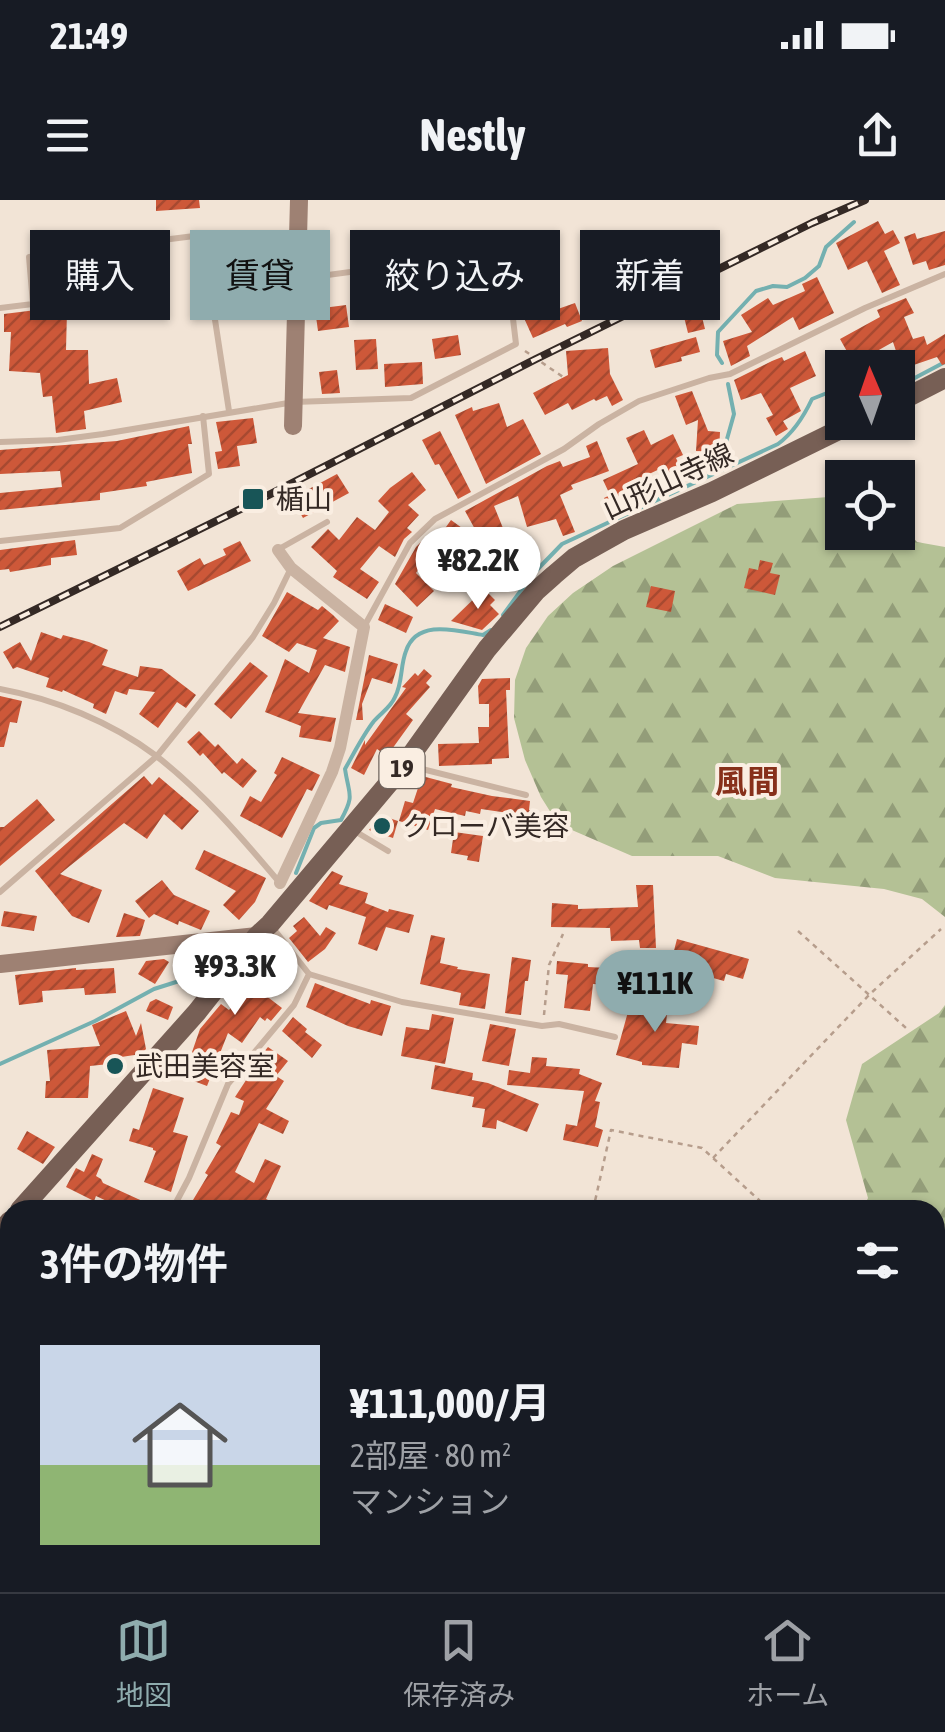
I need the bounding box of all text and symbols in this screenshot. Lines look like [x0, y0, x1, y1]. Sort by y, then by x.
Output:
text: 21:49 [50, 14, 128, 57]
icon: menu [40, 108, 95, 163]
icon: share [850, 108, 905, 163]
text: Nestly [420, 109, 525, 161]
chip: 購入 [30, 230, 170, 320]
chip: 賃貸 [190, 230, 330, 320]
chip: 絞り込み [350, 230, 560, 320]
chip: 新着 [580, 230, 720, 320]
north arrow [825, 350, 915, 440]
map controls [825, 350, 915, 550]
street label: 山形山寺線 [598, 437, 738, 525]
button: locate [825, 460, 915, 550]
place label: 楯山 [276, 483, 332, 515]
marker: 楯山 [240, 486, 266, 512]
pin: ¥82.2K [397, 527, 559, 612]
text: ¥82.2K [438, 541, 518, 578]
road number: 19 [380, 748, 424, 788]
district label: 風間 [715, 763, 779, 800]
place label: クローバ美容 [402, 810, 570, 842]
marker: クローバ美容 [371, 815, 393, 837]
pin: ¥93.3K [154, 933, 316, 1018]
text: ¥93.3K [195, 947, 275, 984]
pin: ¥111K [585, 950, 725, 1035]
text: ¥111K [617, 964, 693, 1001]
place label: 武田美容室 [135, 1050, 275, 1082]
marker: 武田美容室 [104, 1055, 126, 1077]
icon: filters [850, 1233, 905, 1288]
text: 3件の物件 [40, 1240, 228, 1288]
text: ¥111,000/月 [350, 1379, 551, 1427]
icon: home [120, 1385, 240, 1505]
text: 2部屋 · 80 m² [350, 1437, 511, 1474]
text: マンション [350, 1483, 510, 1520]
tab: 地図 [116, 1613, 172, 1713]
tab: 保存済み [403, 1613, 515, 1713]
tab: ホーム [746, 1613, 829, 1713]

